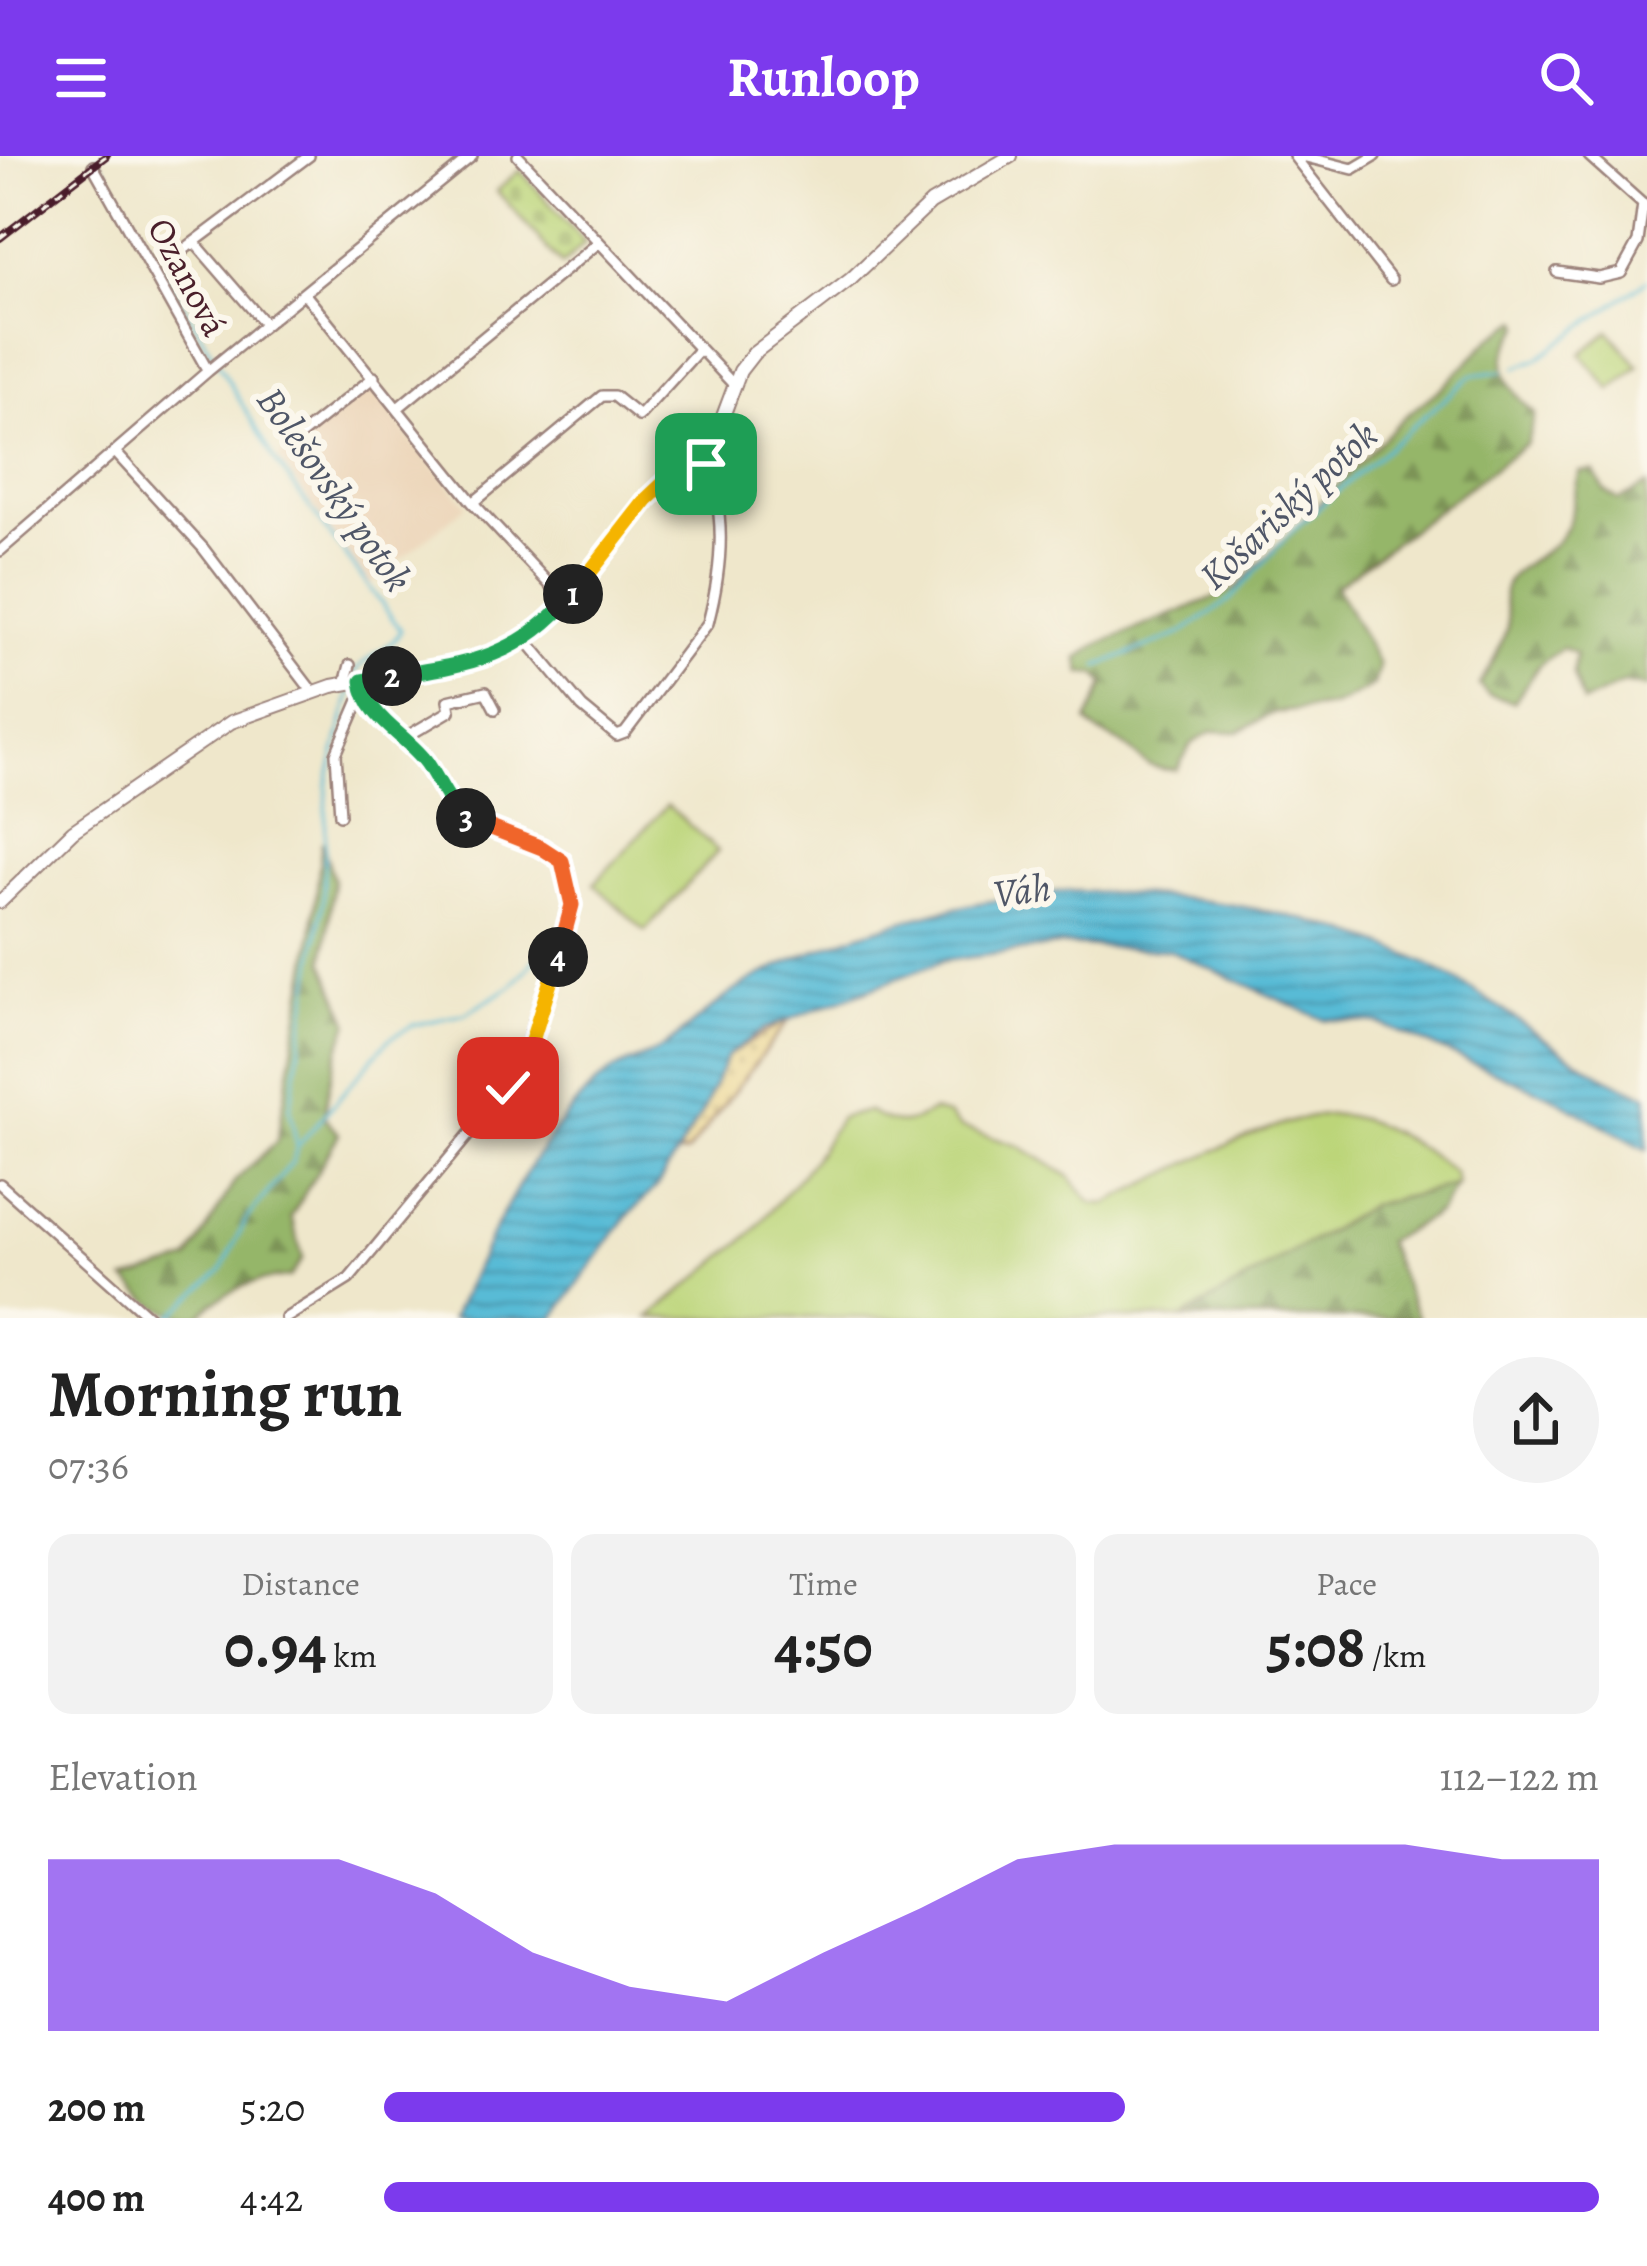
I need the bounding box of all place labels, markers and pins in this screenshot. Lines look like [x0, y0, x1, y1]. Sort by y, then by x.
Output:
pin [655, 413, 757, 515]
pin: 1 [543, 564, 603, 624]
pin: 2 [362, 646, 422, 706]
pin: 3 [436, 788, 496, 848]
pin: 4 [528, 927, 588, 987]
pin [457, 1037, 559, 1139]

